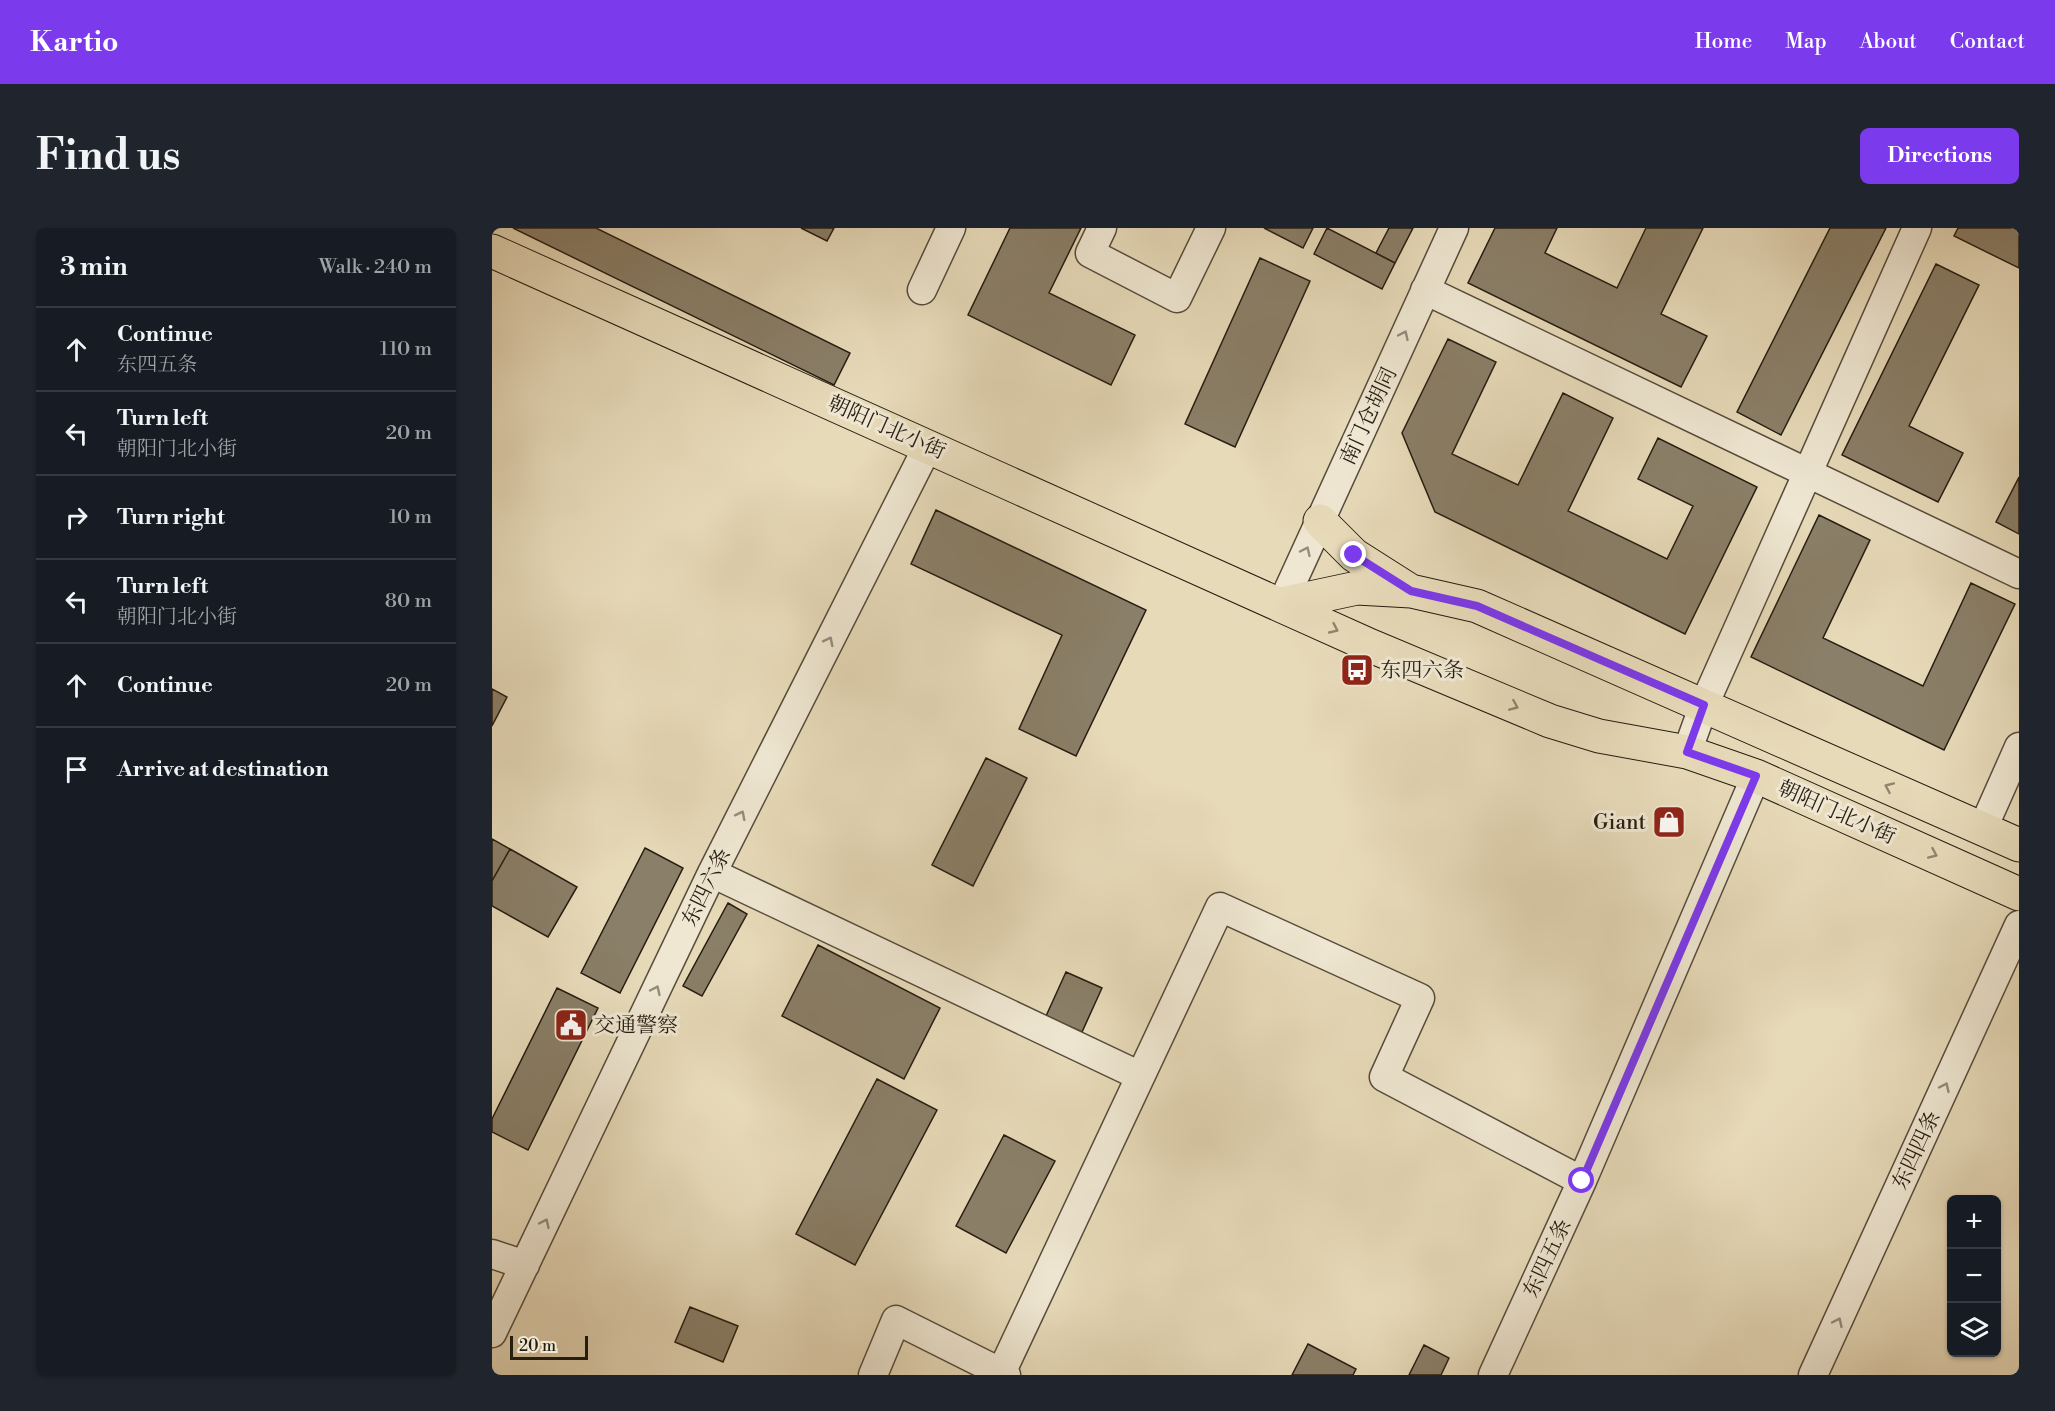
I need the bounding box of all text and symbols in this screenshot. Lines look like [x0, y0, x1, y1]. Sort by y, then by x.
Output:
text: Kartio [30, 25, 119, 60]
text: Home [1695, 29, 1752, 55]
text: Map [1785, 29, 1827, 55]
text: About [1860, 29, 1917, 55]
text: Contact [1950, 29, 2025, 55]
button: Directions [1860, 128, 2019, 184]
text: Find us [36, 130, 180, 183]
text: 3 min [60, 251, 128, 283]
text: Walk · 240 m [319, 255, 432, 280]
text: Continue [117, 321, 213, 348]
one-way arrow [1397, 331, 1409, 342]
icon: ahead [60, 333, 93, 366]
text: 110 m [380, 337, 432, 362]
text: 东四五条 [117, 353, 197, 378]
street label: 南门仓胡同 [1335, 363, 1403, 469]
street label: 朝阳门北小街 [824, 390, 949, 465]
text: Turn left [117, 405, 208, 432]
icon: left [60, 417, 93, 450]
text: 20 m [386, 421, 432, 446]
text: 朝阳门北小街 [117, 437, 237, 462]
icon: right [60, 501, 93, 534]
text: Turn right [117, 504, 225, 531]
text: 10 m [389, 505, 432, 530]
route end [1340, 541, 1366, 567]
one-way arrow [1299, 546, 1311, 557]
text: Turn left [117, 573, 208, 600]
icon: left [60, 585, 93, 618]
text: 80 m [385, 589, 432, 614]
text: 朝阳门北小街 [117, 605, 237, 630]
one-way arrow [1328, 621, 1339, 633]
one-way arrow [822, 637, 833, 648]
bus stop icon: 东四六条 [1339, 652, 1375, 688]
place label: 东四六条 [1380, 658, 1464, 684]
icon: ahead [60, 669, 93, 702]
text: Continue [117, 672, 213, 699]
text: 20 m [386, 673, 432, 698]
one-way arrow [1507, 699, 1518, 711]
icon: arrive [60, 753, 93, 786]
text: Arrive at destination [117, 756, 329, 783]
street label: 朝阳门北小街 [1774, 775, 1899, 850]
one-way arrow [1884, 782, 1895, 794]
shop icon: Giant [1651, 804, 1687, 840]
place label: Giant [1593, 810, 1647, 836]
one-way arrow [734, 811, 745, 821]
street label: 东四六条 [677, 844, 737, 931]
one-way arrow [1927, 847, 1938, 859]
one-way arrow [648, 986, 660, 997]
public building icon: 交通警察 [553, 1007, 589, 1043]
place label: 交通警察 [594, 1013, 678, 1039]
one-way arrow [1937, 1083, 1949, 1094]
street label: 东四四条 [1887, 1107, 1946, 1194]
route start [1568, 1167, 1594, 1193]
map controls [1947, 1195, 2001, 1357]
button: + [1947, 1195, 2001, 1249]
street label: 东四五条 [1518, 1215, 1577, 1302]
one-way arrow [537, 1219, 549, 1230]
button: − [1947, 1249, 2001, 1303]
button: layers [1947, 1303, 2001, 1357]
one-way arrow [1830, 1317, 1842, 1328]
scale bar [510, 1333, 588, 1360]
text: 20 m [519, 1336, 556, 1356]

